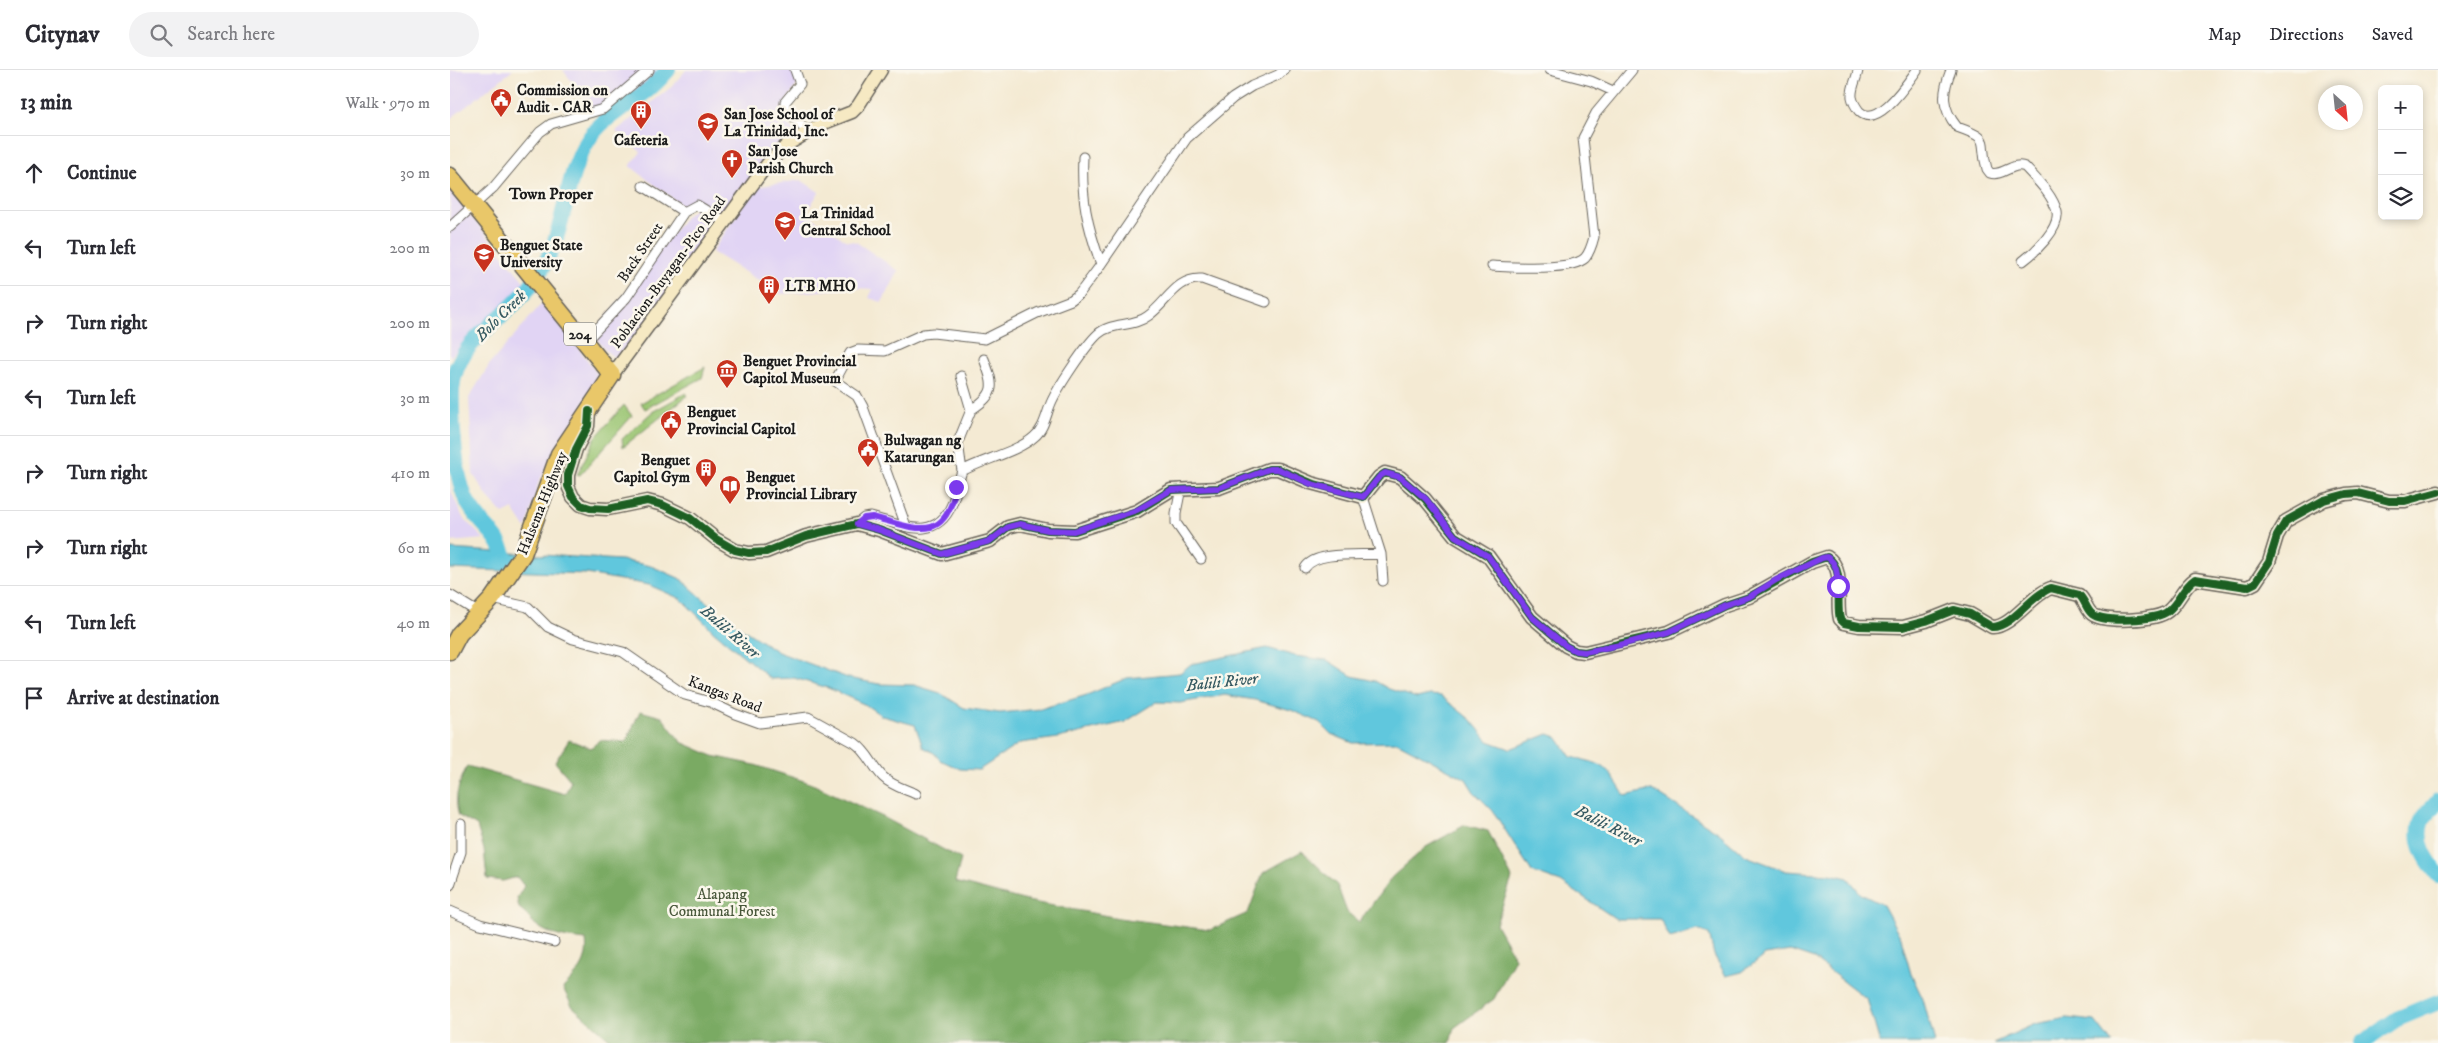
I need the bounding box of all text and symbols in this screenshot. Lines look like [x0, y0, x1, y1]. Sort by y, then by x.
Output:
search box [129, 12, 479, 57]
text: Citynav [25, 20, 99, 50]
icon: search [147, 21, 175, 49]
text: Search here [187, 23, 275, 46]
text: Map [2208, 24, 2241, 46]
text: Directions [2269, 24, 2344, 46]
text: Saved [2372, 24, 2413, 46]
place label: Commission on Audit - CAR [516, 81, 608, 117]
north arrow [2318, 85, 2363, 130]
map controls [2378, 85, 2423, 220]
button: + [2378, 85, 2423, 130]
public building icon: Commission on Audit - CAR [489, 87, 513, 118]
text: 13 min [20, 90, 72, 116]
text: Walk · 970 m [346, 93, 430, 113]
building icon: Cafeteria [629, 99, 653, 130]
place label: San Jose School of La Trinidad, Inc. [724, 105, 836, 141]
school or university icon: San Jose School of La Trinidad, Inc. [696, 111, 720, 142]
button: − [2378, 130, 2423, 175]
place label: Cafeteria [614, 131, 669, 150]
place label: San Jose Parish Church [748, 142, 834, 178]
church icon: San Jose Parish Church [720, 148, 744, 179]
icon: ahead [20, 159, 48, 187]
text: Continue [67, 162, 137, 185]
text: 30 m [400, 163, 430, 183]
button: layers [2378, 175, 2423, 220]
district label: Town Proper [508, 184, 594, 204]
street label: Poblacion-Buyagan-Pico Road [607, 192, 730, 352]
place label: La Trinidad Central School [801, 204, 891, 240]
school or university icon: La Trinidad Central School [773, 210, 797, 241]
street label: Back Street [613, 218, 668, 286]
icon: left [20, 234, 48, 262]
place label: Benguet State University [500, 236, 583, 272]
text: Turn left [67, 237, 136, 260]
text: 200 m [389, 238, 430, 258]
school or university icon: Benguet State University [472, 242, 496, 273]
building icon: LTB MHO [757, 274, 781, 305]
place label: LTB MHO [785, 277, 856, 296]
water label: Bolo Creek [470, 286, 530, 346]
icon: right [20, 309, 48, 337]
text: Turn right [67, 312, 147, 335]
text: 200 m [389, 313, 430, 333]
road number: 204 [564, 322, 596, 346]
place label: Benguet Provincial Capitol Museum [743, 352, 857, 388]
museum icon: Benguet Provincial Capitol Museum [715, 358, 739, 389]
icon: left [20, 384, 48, 412]
text: Turn left [67, 387, 136, 410]
text: 30 m [400, 388, 430, 408]
place label: Benguet Provincial Capitol [687, 403, 796, 439]
public building icon: Benguet Provincial Capitol [659, 409, 683, 440]
place label: Bulwagan ng Katarungan [884, 431, 962, 467]
public building icon: Bulwagan ng Katarungan [856, 437, 880, 468]
street label: Halsema Highway [513, 448, 572, 558]
place label: Benguet Capitol Gym [614, 451, 691, 487]
building icon: Benguet Capitol Gym [694, 457, 718, 488]
icon: right [20, 459, 48, 487]
text: Turn right [67, 462, 147, 485]
text: 410 m [391, 463, 430, 483]
place label: Benguet Provincial Library [746, 468, 857, 504]
library icon: Benguet Provincial Library [718, 474, 742, 505]
route end [945, 476, 968, 499]
icon: right [20, 534, 48, 562]
text: Turn right [67, 537, 147, 560]
text: 60 m [398, 538, 430, 558]
route start [1827, 575, 1850, 598]
water label: Balili River [696, 600, 765, 664]
icon: left [20, 609, 48, 637]
text: Turn left [67, 612, 136, 635]
text: 40 m [397, 613, 430, 633]
water label: Balili River [1184, 668, 1260, 696]
street label: Kangas Road [685, 672, 765, 717]
icon: arrive [20, 684, 48, 712]
text: Arrive at destination [67, 687, 219, 710]
water label: Balili River [1571, 800, 1646, 852]
park label: Alapang Communal Forest [669, 885, 775, 921]

